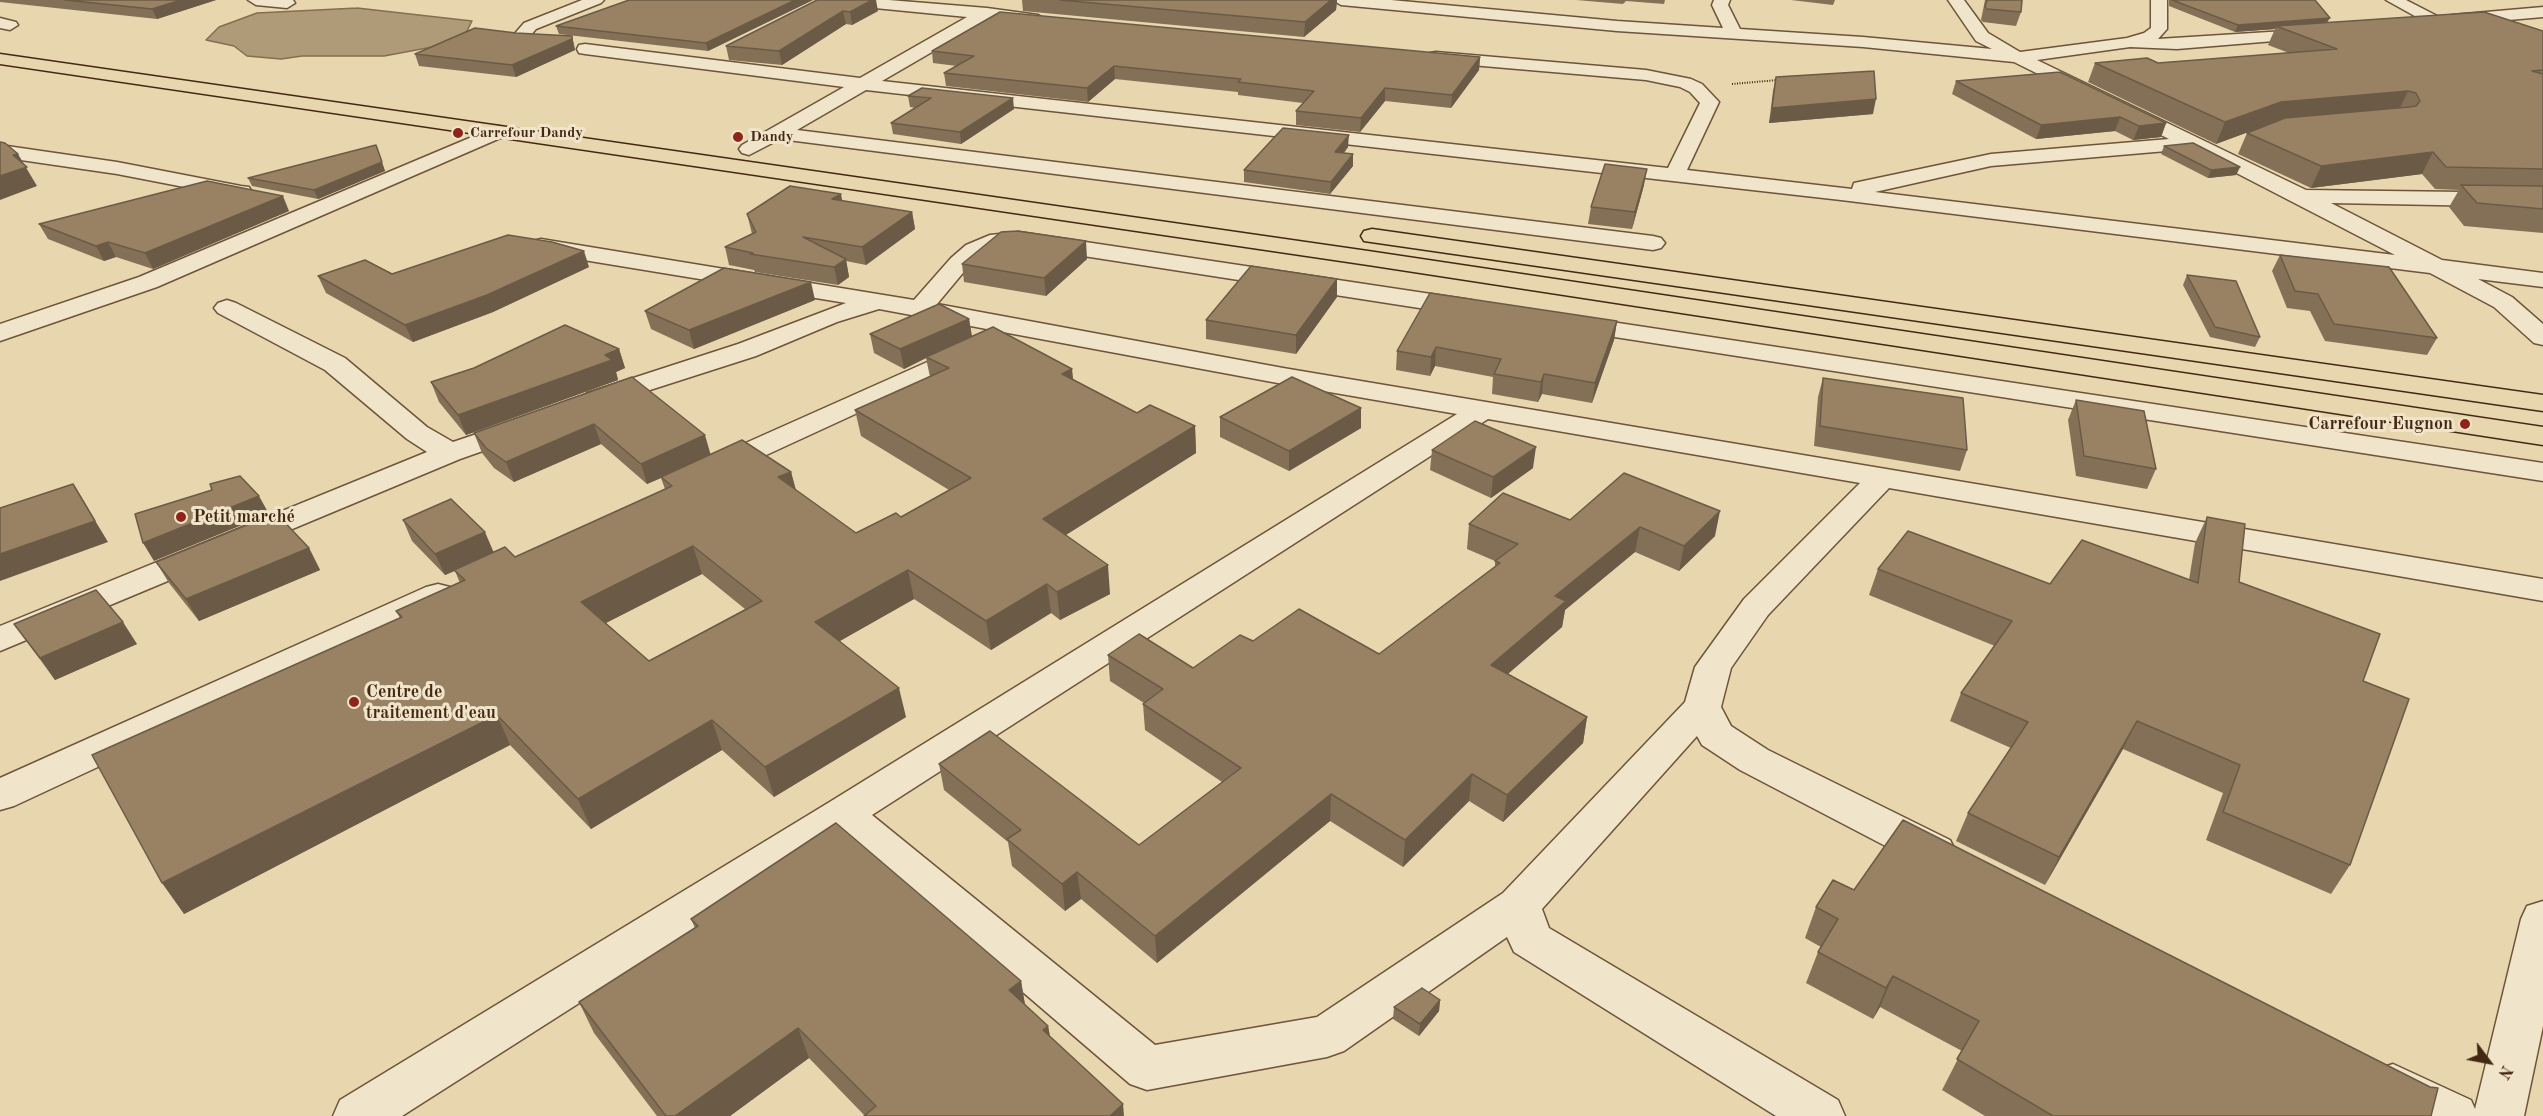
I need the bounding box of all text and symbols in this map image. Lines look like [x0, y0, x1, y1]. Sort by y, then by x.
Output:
place label: Carrefour Dandy [470, 124, 583, 142]
marker: Carrefour Dandy [451, 126, 465, 140]
place label: Dandy [750, 128, 794, 146]
marker: Dandy [731, 130, 745, 144]
place label: Carrefour Eugnon [2308, 413, 2453, 435]
marker: Carrefour Eugnon [2458, 417, 2472, 431]
place label: Petit marché [193, 506, 295, 528]
marker: Petit marché [174, 510, 188, 524]
place label: Centre de traitement d'eau [366, 681, 496, 724]
marker: Centre de traitement d'eau [347, 695, 361, 709]
north arrow [2459, 1032, 2519, 1092]
text: N [2494, 1062, 2514, 1081]

